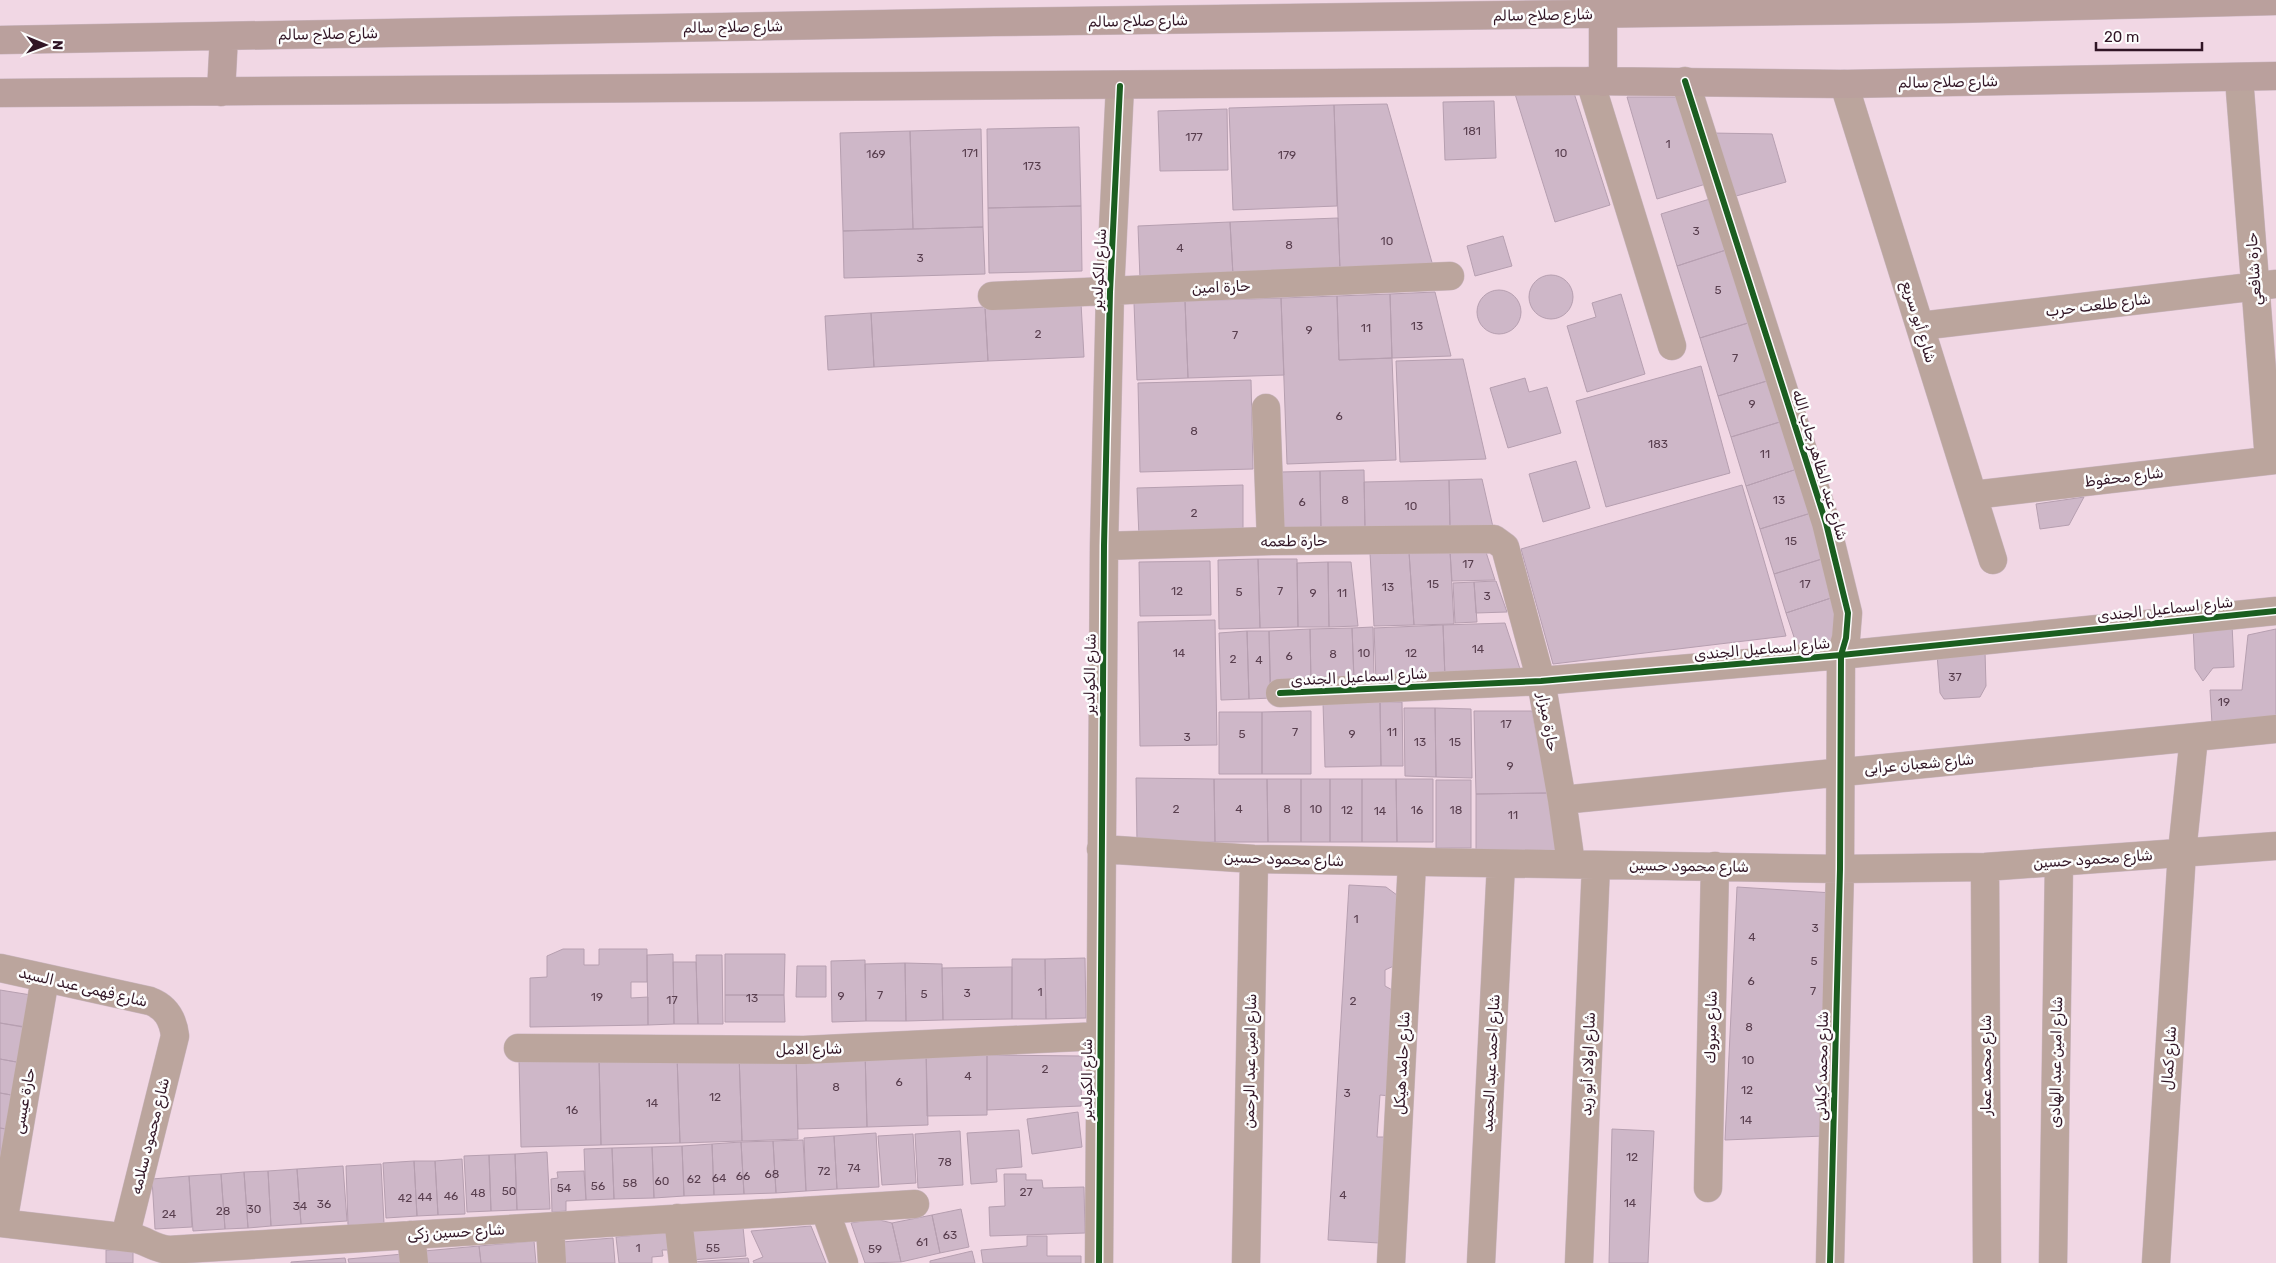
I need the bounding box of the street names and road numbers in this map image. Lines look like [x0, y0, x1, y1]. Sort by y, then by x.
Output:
street label: شارع صلاح سالم [1493, 5, 1593, 27]
street label: شارع صلاح سالم [1088, 11, 1188, 33]
street label: شارع صلاح سالم [683, 17, 783, 39]
street label: شارع صلاح سالم [278, 24, 378, 46]
street label: شارع صلاح سالم [1898, 72, 1998, 94]
street label: شارع الكولدير [1088, 228, 1112, 311]
street label: حارة شافعي [2242, 231, 2269, 306]
street label: حارة امين [1191, 276, 1251, 298]
street label: شارع أبو سريع [1896, 279, 1940, 366]
street label: شارع طلعت حرب [2044, 290, 2152, 322]
street label: شارع عبد الظاهر جاب الله [1787, 387, 1852, 543]
street label: شارع محفوظ [2083, 463, 2165, 493]
street label: حارة طعمه [1260, 531, 1328, 551]
street label: شارع اسماعيل الجندى [2096, 593, 2234, 627]
street label: شارع الكولدير [1080, 633, 1102, 716]
street label: شارع اسماعيل الجندى [1693, 634, 1831, 666]
street label: شارع اسماعيل الجندى [1290, 664, 1428, 692]
street label: حارة ميزار [1534, 690, 1562, 753]
street label: شارع شعبان عرابى [1863, 750, 1975, 780]
street label: شارع محمود حسين [2033, 846, 2154, 874]
street label: شارع محمود حسين [1224, 848, 1344, 872]
street label: شارع محمود حسين [1629, 856, 1749, 878]
street label: شارع فهمى عبد السيد [16, 963, 149, 1013]
street label: شارع مبروك [1701, 990, 1723, 1064]
street label: شارع امين عبد الرحمن [1240, 993, 1262, 1129]
street label: شارع احمد عبد الحميد [1478, 994, 1506, 1133]
street label: شارع امين عبد الهادى [2046, 996, 2068, 1128]
street label: شارع حامد هيكل [1390, 1011, 1416, 1115]
street label: شارع محمد كيلانى [1812, 1011, 1834, 1121]
street label: شارع اولاد أبو زيد [1577, 1012, 1601, 1116]
street label: شارع محمد عمار [1977, 1015, 1997, 1116]
street label: شارع كمال [2158, 1025, 2182, 1091]
street label: شارع الكولدير [1078, 1038, 1098, 1121]
street label: شارع الامل [776, 1039, 842, 1061]
street label: حارة عيسى [9, 1067, 39, 1135]
street label: شارع محمود سلامه [127, 1076, 175, 1197]
street label: شارع حسين زكى [407, 1220, 505, 1246]

